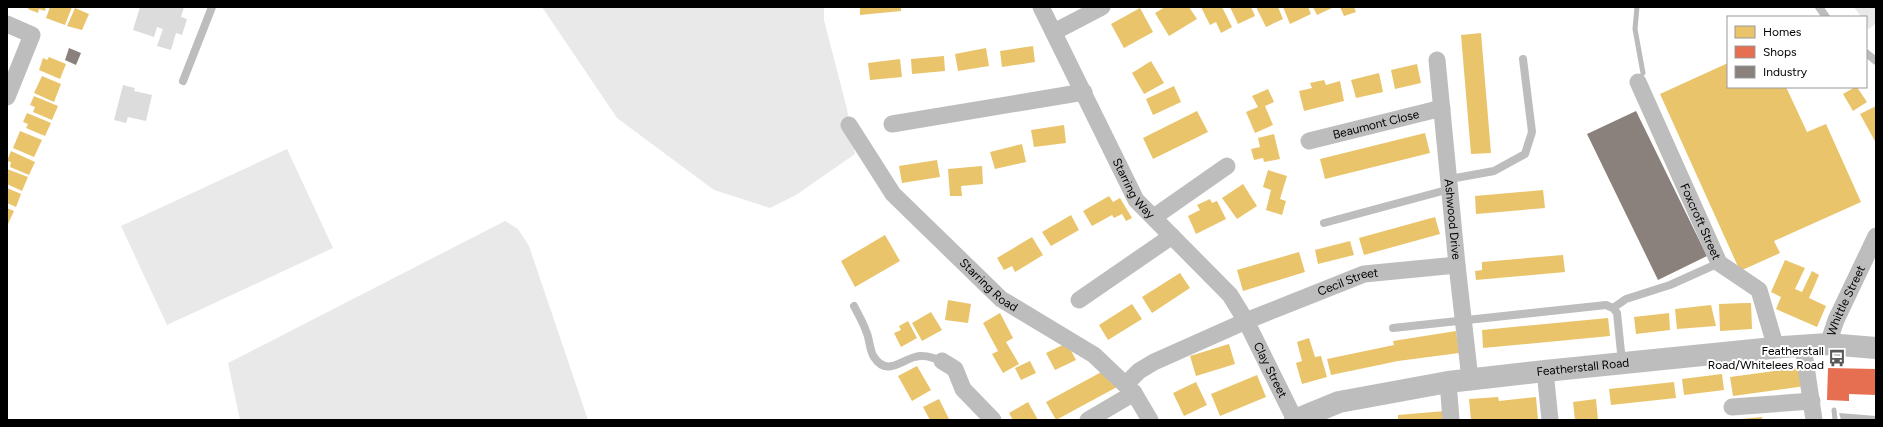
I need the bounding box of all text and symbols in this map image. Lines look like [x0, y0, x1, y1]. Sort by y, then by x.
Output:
legend [1727, 16, 1867, 88]
text: Homes [1763, 25, 1802, 39]
text: Shops [1763, 45, 1797, 59]
text: Industry [1763, 65, 1808, 79]
street label: Beaumont Close [1331, 107, 1421, 142]
street label: Starring Way [1110, 156, 1158, 222]
street label: Ashwood Drive [1442, 178, 1463, 261]
street label: Foxcroft Street [1677, 181, 1724, 262]
street label: Starring Road [957, 256, 1020, 314]
street label: Whittle Street [1824, 263, 1868, 338]
street label: Cecil Street [1315, 266, 1379, 299]
street label: Clay Street [1251, 340, 1290, 401]
place label: Featherstall Road/Whitelees Road [1708, 344, 1824, 372]
bus stop icon: Featherstall Road/Whitelees Road [1827, 348, 1847, 368]
street label: Featherstall Road [1536, 356, 1630, 379]

